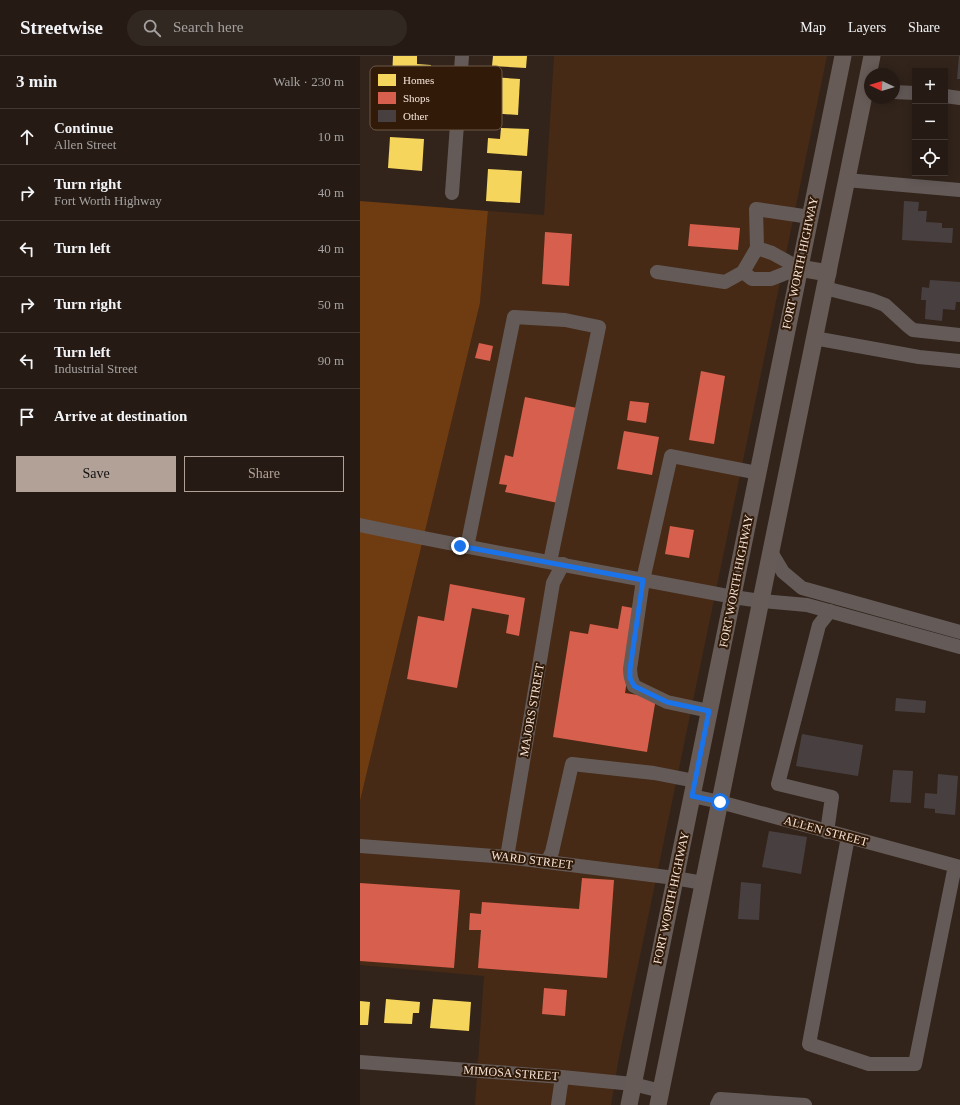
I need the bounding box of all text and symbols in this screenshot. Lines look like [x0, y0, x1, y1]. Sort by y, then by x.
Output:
search box [127, 10, 407, 46]
text: Streetwise [20, 17, 103, 38]
icon: search [141, 17, 163, 39]
text: Search here [173, 19, 243, 35]
text: Map [800, 20, 826, 35]
text: Layers [848, 20, 886, 35]
text: Share [908, 20, 940, 35]
legend [370, 66, 502, 130]
north arrow [864, 68, 900, 104]
map controls [912, 68, 948, 176]
button: + [912, 68, 948, 104]
text: 3 min [16, 72, 57, 91]
text: Walk · 230 m [273, 74, 344, 89]
text: Homes [403, 74, 434, 86]
text: Shops [403, 92, 430, 104]
button: − [912, 104, 948, 140]
text: Other [403, 110, 428, 122]
text: Continue [54, 120, 113, 136]
icon: ahead [16, 126, 38, 148]
text: 10 m [318, 129, 344, 144]
text: Allen Street [54, 137, 116, 152]
button: locate [912, 140, 948, 176]
text: Turn right [54, 176, 121, 192]
icon: right [16, 182, 38, 204]
text: 40 m [318, 185, 344, 200]
text: Fort Worth Highway [54, 193, 162, 208]
street label: FORT WORTH HIGHWAY [779, 195, 821, 330]
icon: left [16, 238, 38, 260]
text: Turn left [54, 240, 111, 256]
text: 40 m [318, 241, 344, 256]
icon: right [16, 294, 38, 316]
text: Turn right [54, 296, 121, 312]
text: 50 m [318, 297, 344, 312]
text: Turn left [54, 344, 111, 360]
icon: left [16, 350, 38, 372]
text: 90 m [318, 353, 344, 368]
text: Industrial Street [54, 361, 137, 376]
icon: arrive [16, 406, 38, 428]
text: Arrive at destination [54, 408, 187, 424]
button: Save [16, 456, 176, 492]
button: Share [184, 456, 344, 492]
street label: FORT WORTH HIGHWAY [716, 513, 756, 649]
route end [451, 537, 469, 555]
street label: MAJORS STREET [517, 662, 547, 758]
route start [711, 793, 729, 811]
street label: ALLEN STREET [782, 813, 870, 849]
street label: FORT WORTH HIGHWAY [650, 830, 692, 965]
street label: WARD STREET [490, 848, 574, 872]
street label: MIMOSA STREET [463, 1063, 560, 1083]

